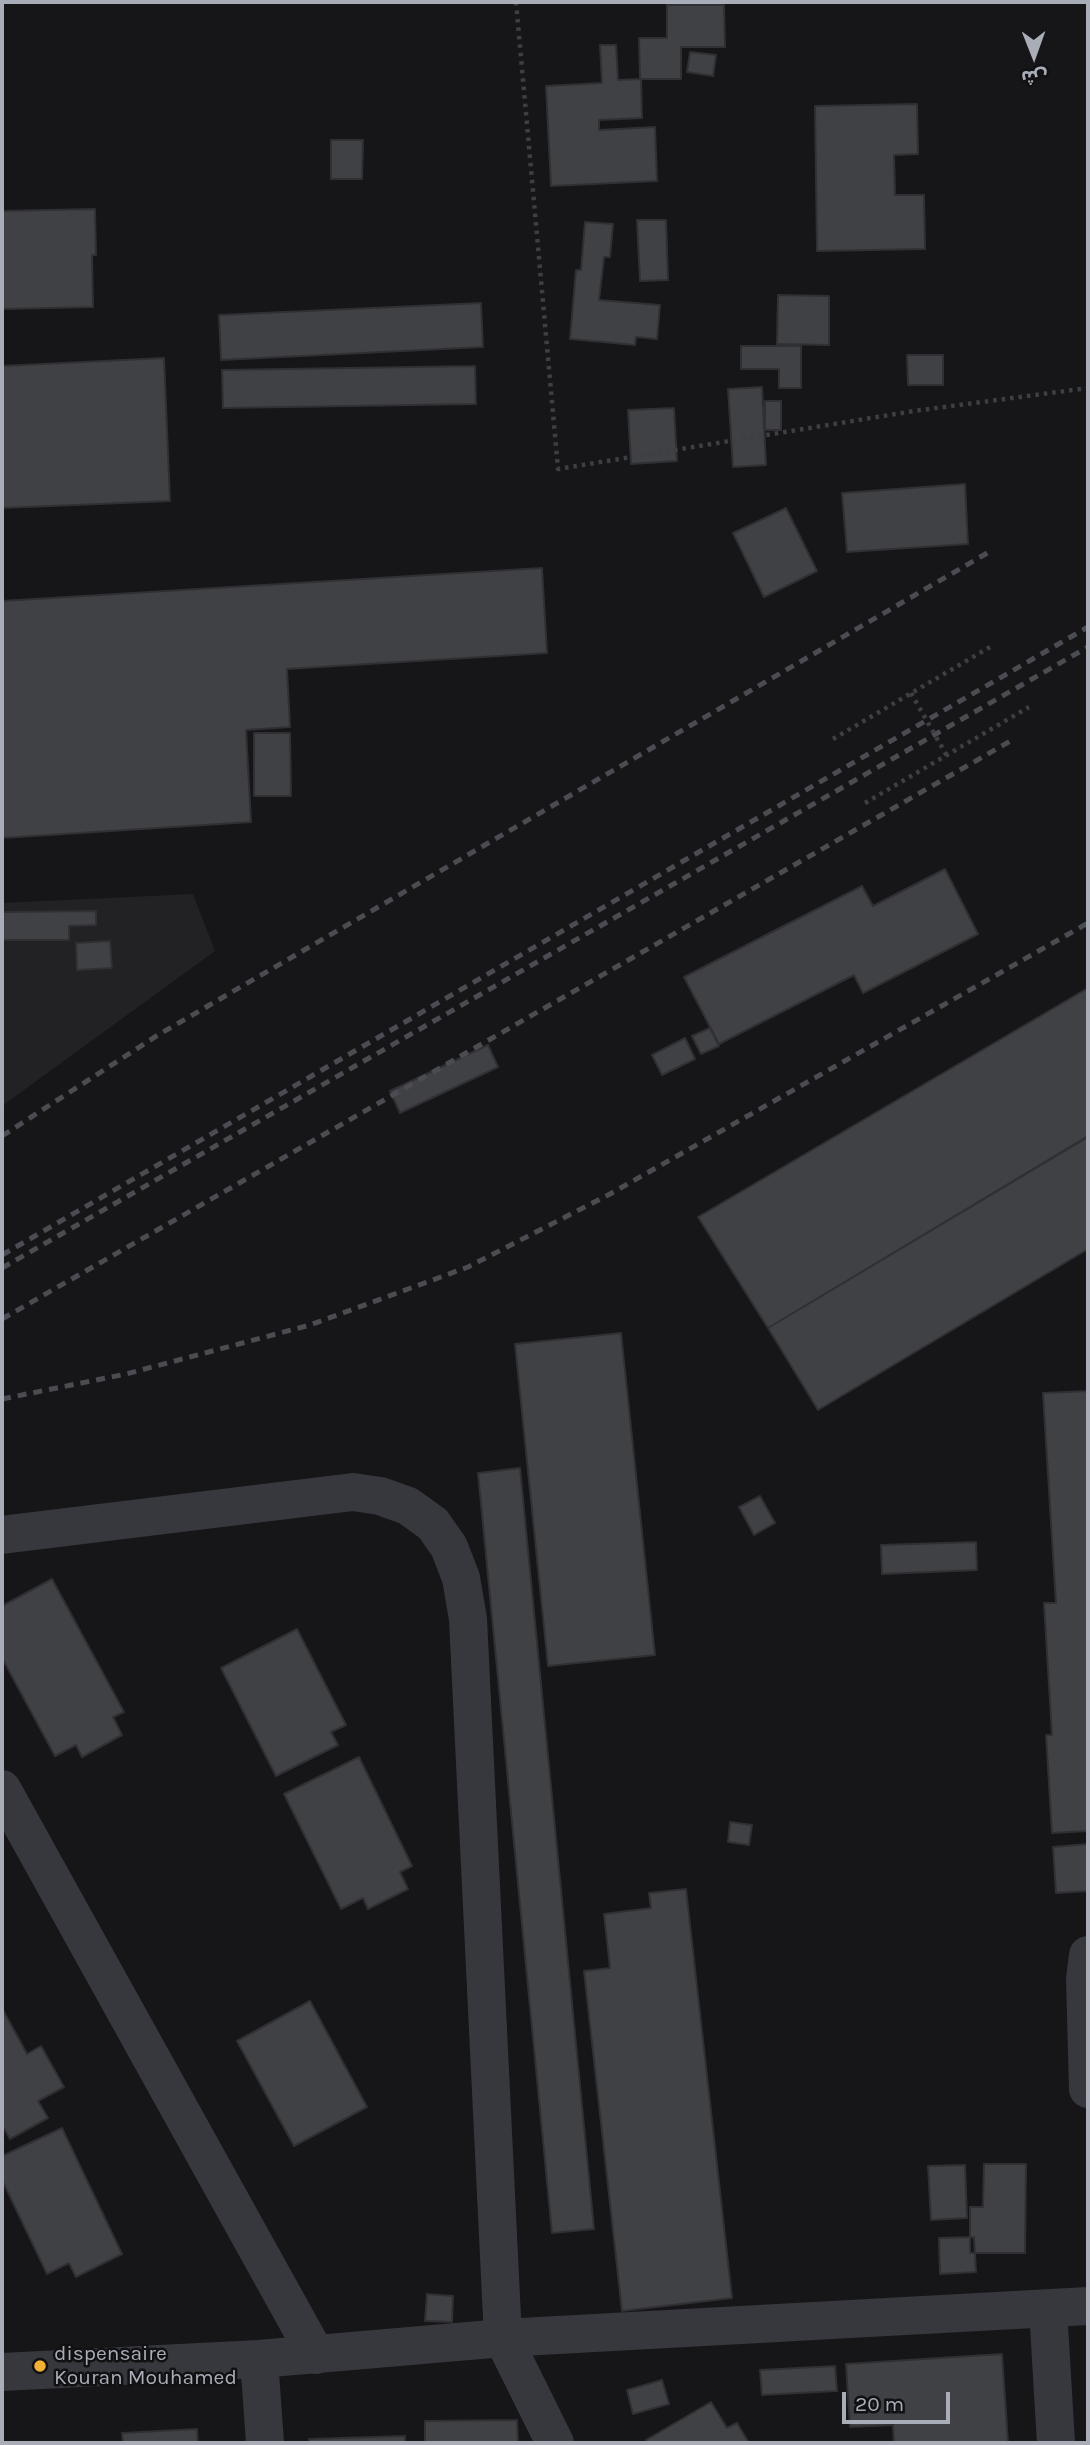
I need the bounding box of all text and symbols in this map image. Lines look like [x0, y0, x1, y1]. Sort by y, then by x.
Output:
north arrow [999, 21, 1069, 91]
text: ش [1021, 66, 1048, 88]
place label: dispensaire Kouran Mouhamed [54, 2341, 237, 2391]
marker: dispensaire Kouran Mouhamed [32, 2358, 48, 2374]
scale bar [845, 2378, 954, 2422]
text: 20 m [855, 2392, 904, 2416]

